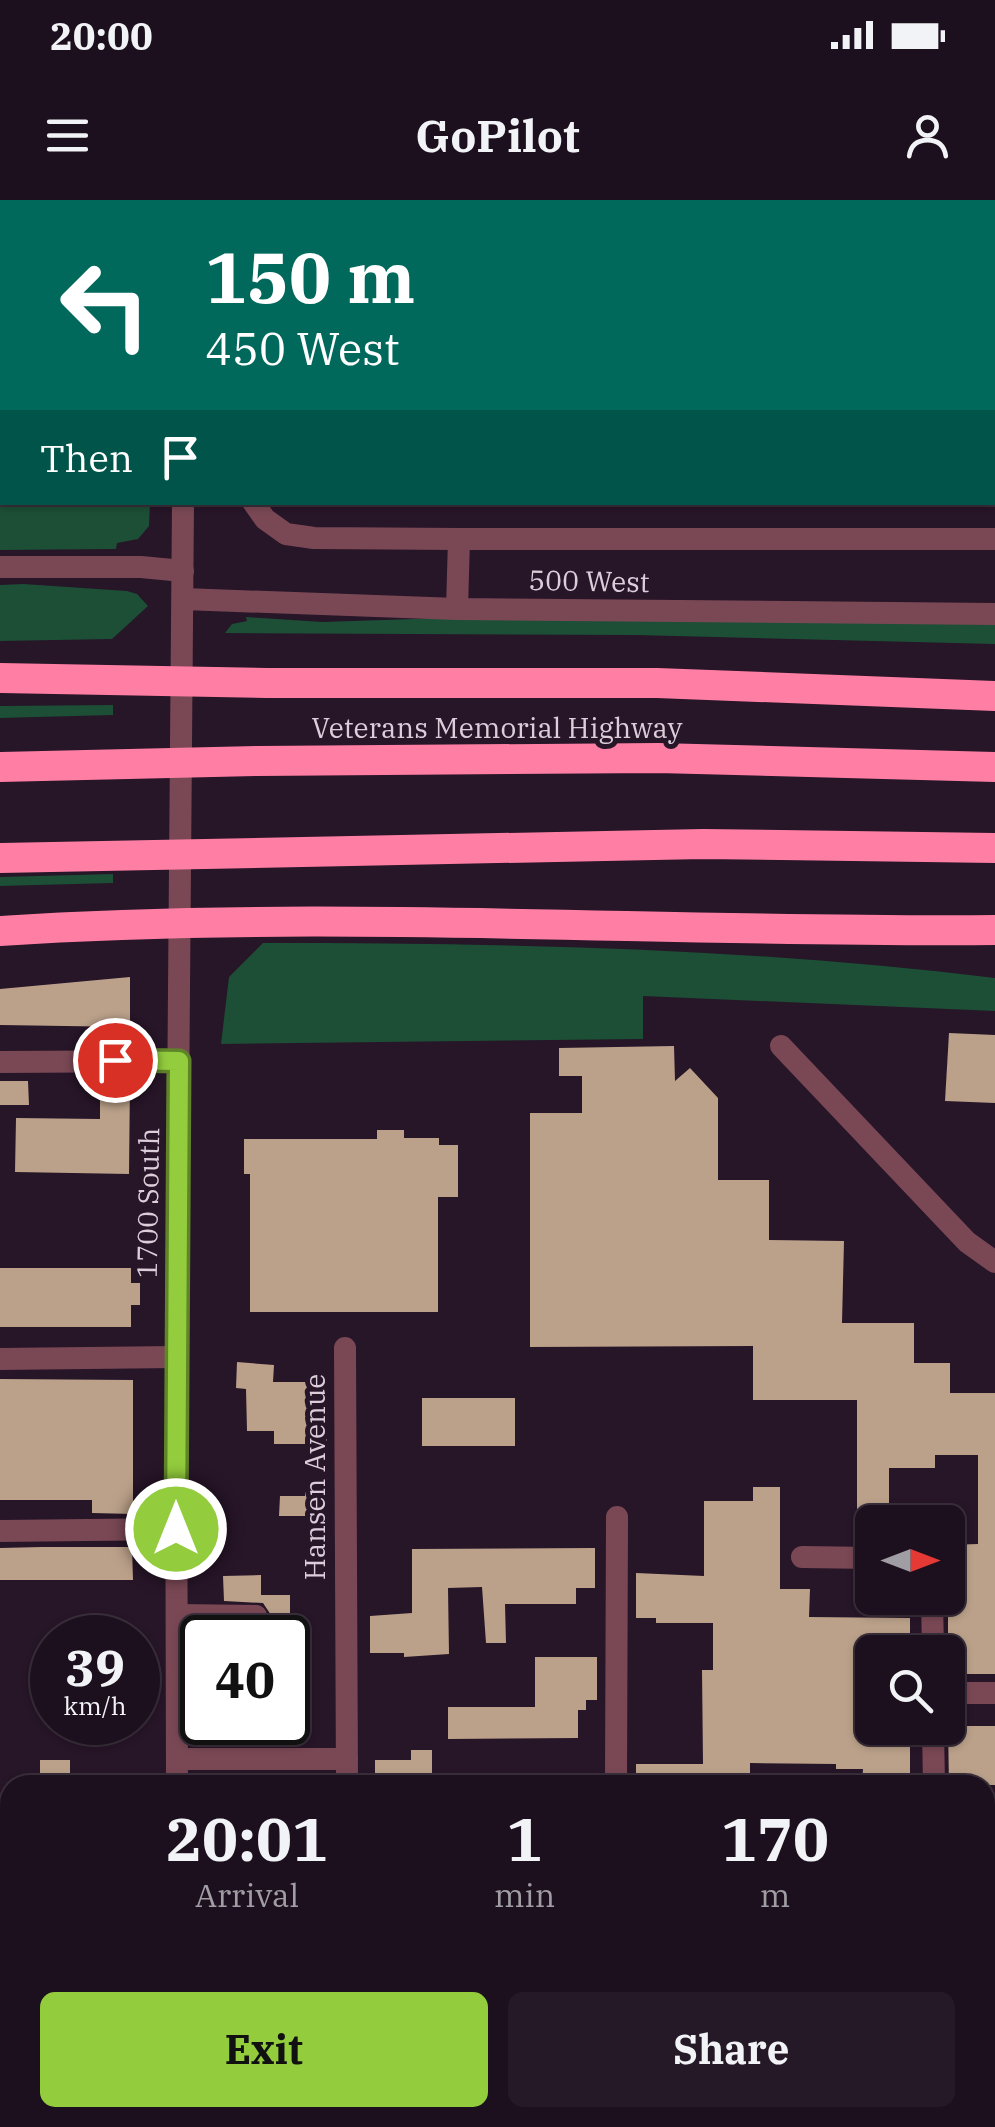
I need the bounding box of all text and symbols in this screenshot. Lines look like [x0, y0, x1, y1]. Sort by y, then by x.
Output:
text: 20:00 [50, 11, 153, 60]
text: GoPilot [415, 106, 580, 164]
icon: menu [40, 108, 95, 163]
icon: person [900, 108, 955, 163]
text: 150 m [205, 231, 415, 322]
icon: left [40, 240, 170, 370]
text: 450 West [205, 319, 400, 377]
icon: arrive [153, 430, 208, 485]
text: Then [40, 433, 133, 482]
street label: 500 West [528, 561, 650, 600]
street label: Veterans Memorial Highway [312, 709, 682, 746]
pin [73, 1018, 158, 1103]
icon: arrive [88, 1033, 143, 1088]
street label: 1700 South [128, 1127, 167, 1279]
street label: Hansen Avenue [296, 1374, 333, 1580]
position arrow [124, 1477, 228, 1581]
north arrow [855, 1505, 965, 1615]
map controls [855, 1505, 965, 1745]
speed limit sign: 40 [180, 1615, 310, 1745]
text: 39 [65, 1635, 125, 1700]
button: search [855, 1635, 965, 1745]
text: km/h [63, 1689, 127, 1722]
text: 20:01 [166, 1799, 328, 1878]
text: 1 [507, 1799, 543, 1878]
text: 170 [721, 1799, 829, 1878]
text: Arrival [195, 1874, 299, 1916]
text: min [494, 1874, 555, 1916]
text: m [760, 1874, 790, 1916]
button: Exit [40, 1992, 488, 2107]
button: Share [508, 1992, 955, 2107]

